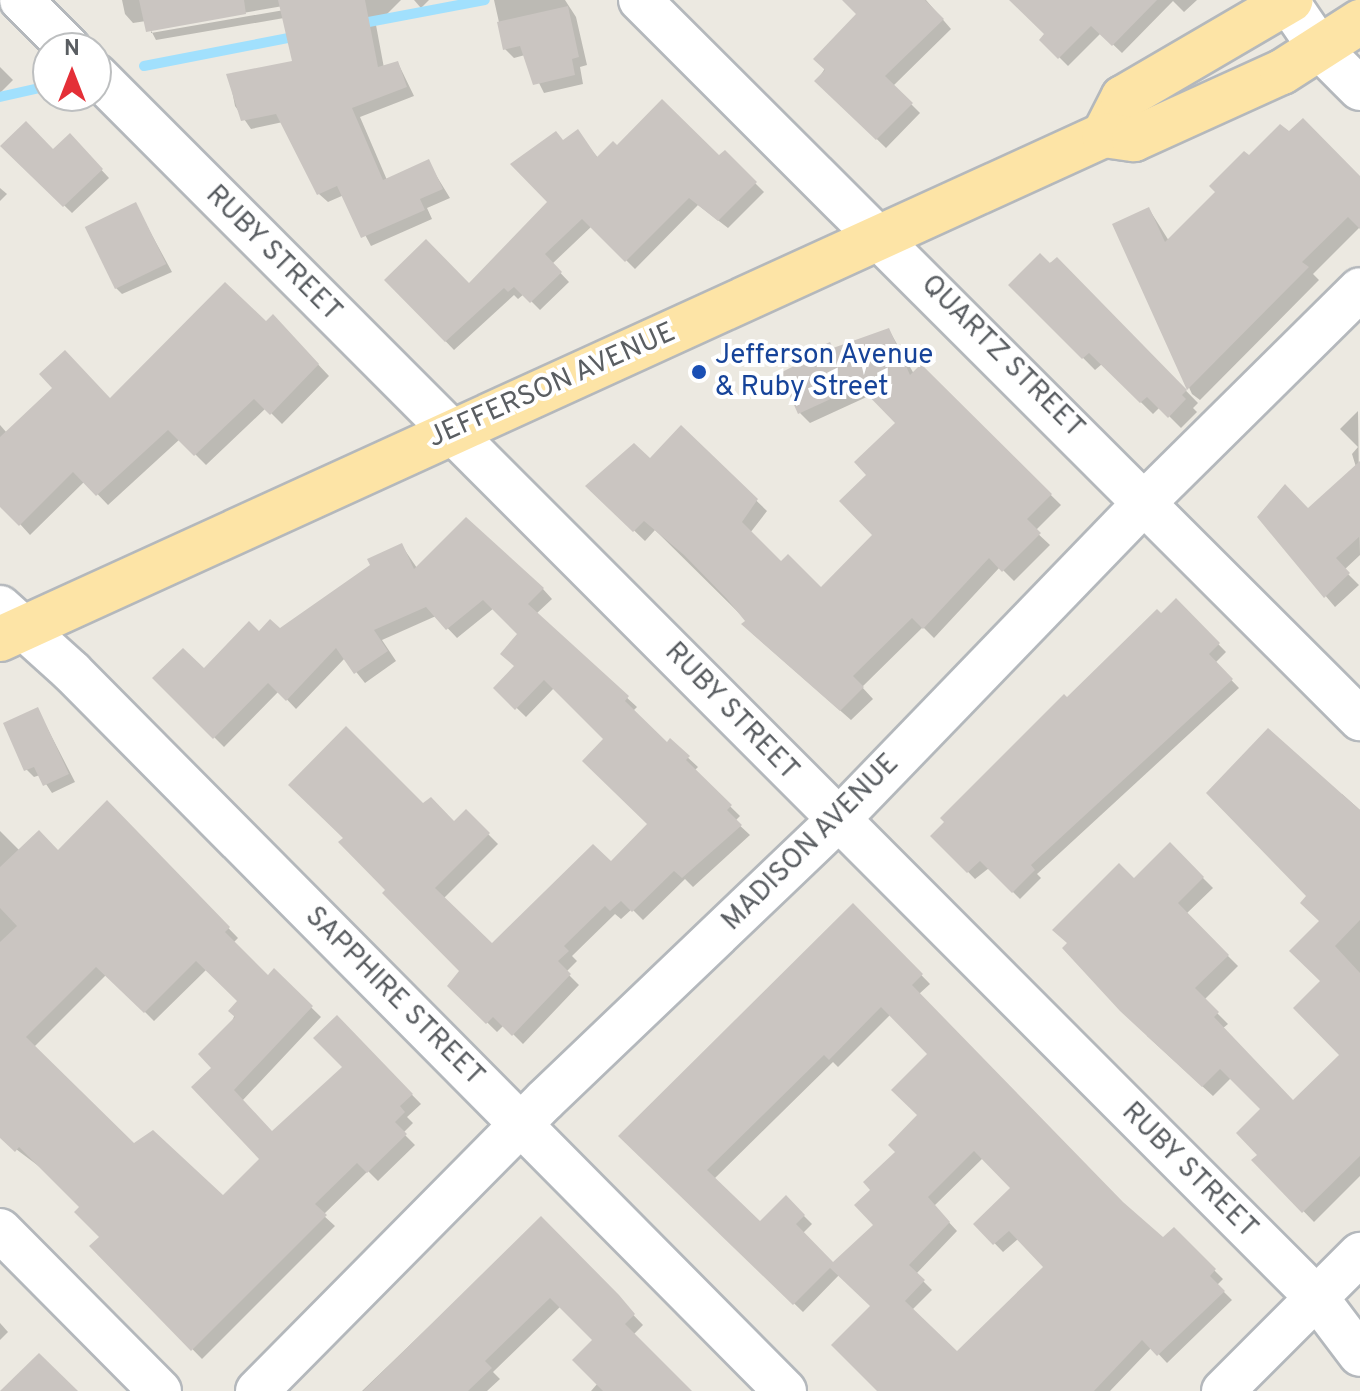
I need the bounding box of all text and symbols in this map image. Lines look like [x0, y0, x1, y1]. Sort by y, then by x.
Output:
north arrow [32, 32, 112, 112]
text: N [64, 36, 80, 63]
street label: RUBY STREET [198, 179, 348, 329]
street label: QUARTZ STREET [913, 268, 1091, 446]
street label: JEFFERSON AVENUE [423, 316, 681, 456]
place label: Jefferson Avenue & Ruby Street [715, 339, 934, 405]
marker: Jefferson Avenue & Ruby Street [690, 363, 708, 381]
street label: RUBY STREET [657, 636, 805, 788]
street label: MADISON AVENUE [715, 747, 907, 939]
street label: SAPPHIRE STREET [297, 900, 491, 1094]
street label: RUBY STREET [1114, 1096, 1264, 1246]

